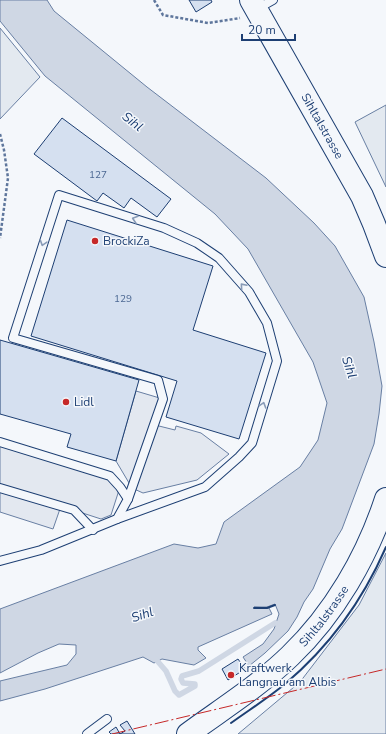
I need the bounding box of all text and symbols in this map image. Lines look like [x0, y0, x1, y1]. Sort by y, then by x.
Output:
scale bar [242, 16, 295, 42]
text: 20 m [248, 22, 276, 38]
street label: Sihltalstrasse [297, 90, 347, 162]
water label: Sihl [118, 108, 147, 136]
house number: 127 [89, 168, 107, 182]
one-way arrow [131, 215, 138, 224]
place label: BrockiZa [103, 233, 150, 249]
marker: BrockiZa [90, 236, 100, 246]
one-way arrow [39, 239, 48, 246]
one-way arrow [241, 283, 248, 290]
house number: 129 [114, 292, 132, 306]
water label: Sihl [337, 354, 361, 381]
place label: Lidl [74, 394, 94, 410]
marker: Lidl [61, 397, 71, 407]
one-way arrow [258, 402, 267, 409]
street label: Sihltalstrasse [295, 582, 352, 650]
water label: Sihl [129, 603, 156, 627]
place label: Kraftwerk Langnau am Albis [239, 660, 337, 690]
marker: Kraftwerk Langnau am Albis [226, 670, 236, 680]

